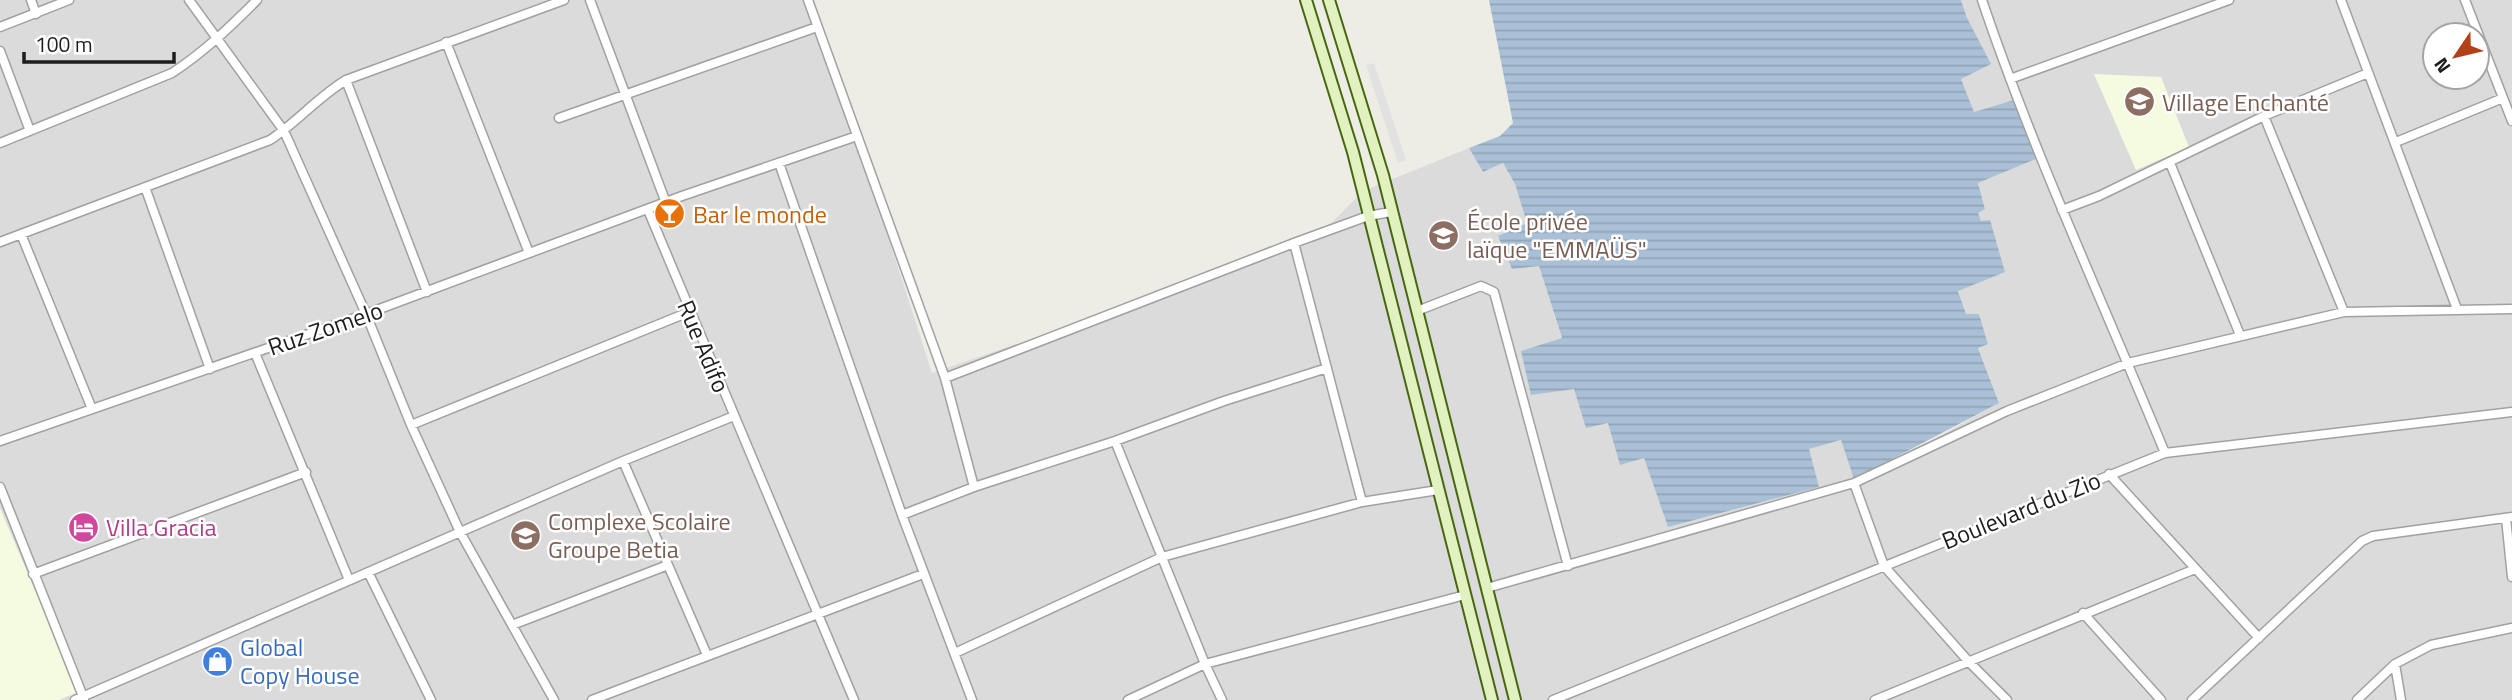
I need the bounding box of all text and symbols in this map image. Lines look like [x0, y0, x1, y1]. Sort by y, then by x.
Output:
scale bar [24, 21, 175, 65]
north arrow [2421, 21, 2491, 91]
text: 100 m [35, 28, 92, 60]
text: N [2426, 52, 2457, 80]
place label: Village Enchanté [2162, 84, 2329, 120]
school or university icon: Village Enchanté [2122, 85, 2156, 119]
place label: Bar le monde [693, 196, 827, 232]
bar icon: Bar le monde [653, 197, 687, 231]
place label: École privée laïque "EMMAÜS" [1467, 203, 1647, 267]
school or university icon: École privée laïque "EMMAÜS" [1427, 218, 1461, 252]
street label: Ruz Zomelo [263, 292, 387, 364]
street label: Rue Adifo [668, 294, 740, 398]
street label: Boulevard du Zio [1936, 462, 2106, 558]
place label: Complexe Scolaire Groupe Betia [548, 503, 731, 567]
place label: Villa Gracia [106, 509, 216, 545]
hotel icon: Villa Gracia [66, 510, 100, 544]
school or university icon: Complexe Scolaire Groupe Betia [508, 518, 542, 552]
place label: Global Copy House [240, 629, 360, 693]
shop icon: Global Copy House [200, 644, 234, 678]

